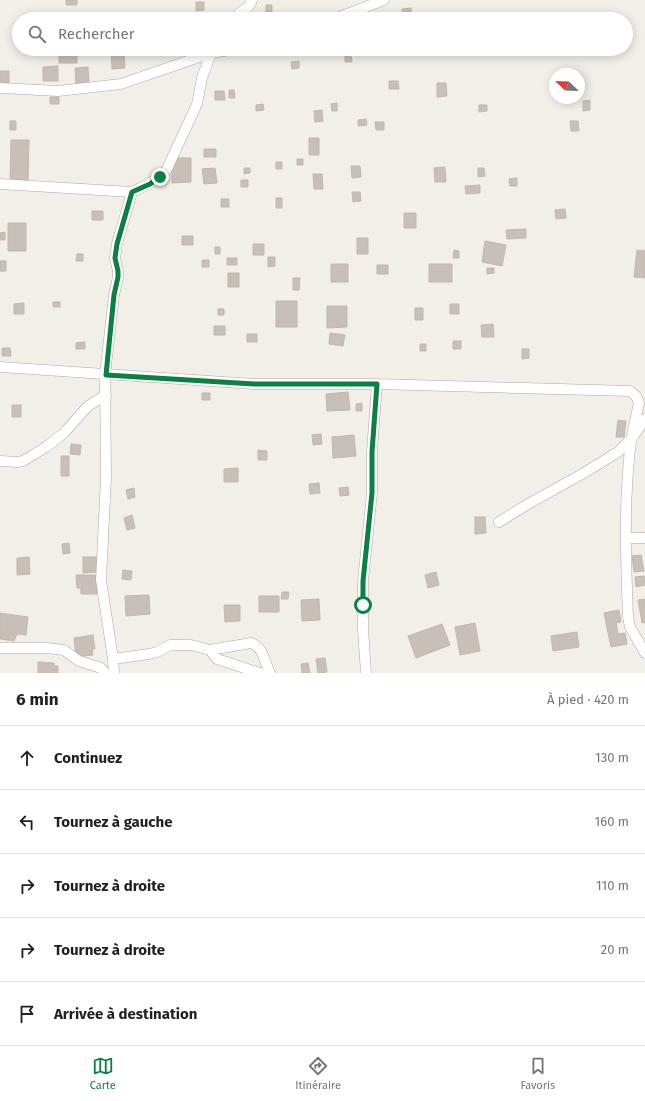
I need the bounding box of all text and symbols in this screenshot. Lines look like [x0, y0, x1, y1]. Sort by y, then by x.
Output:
search box [12, 12, 633, 56]
icon: search [26, 23, 48, 45]
text: Rechercher [58, 25, 134, 43]
north arrow [549, 68, 585, 104]
route end [151, 168, 169, 186]
route start [354, 596, 372, 614]
text: 6 min [16, 689, 59, 710]
text: À pied · 420 m [547, 692, 629, 707]
icon: ahead [16, 747, 38, 769]
text: Continuez [54, 749, 122, 767]
text: 130 m [595, 750, 629, 765]
icon: left [16, 811, 38, 833]
text: Tournez à gauche [54, 813, 173, 831]
text: 160 m [595, 814, 629, 829]
icon: right [16, 875, 38, 897]
text: Tournez à droite [54, 877, 165, 895]
text: 110 m [596, 878, 629, 893]
icon: right [16, 939, 38, 961]
text: Tournez à droite [54, 941, 165, 959]
text: 20 m [601, 942, 629, 957]
icon: arrive [16, 1003, 38, 1025]
text: Arrivée à destination [54, 1005, 197, 1023]
tab: Carte [90, 1055, 116, 1092]
tab: Itinéraire [295, 1055, 341, 1092]
tab: Favoris [520, 1055, 555, 1092]

